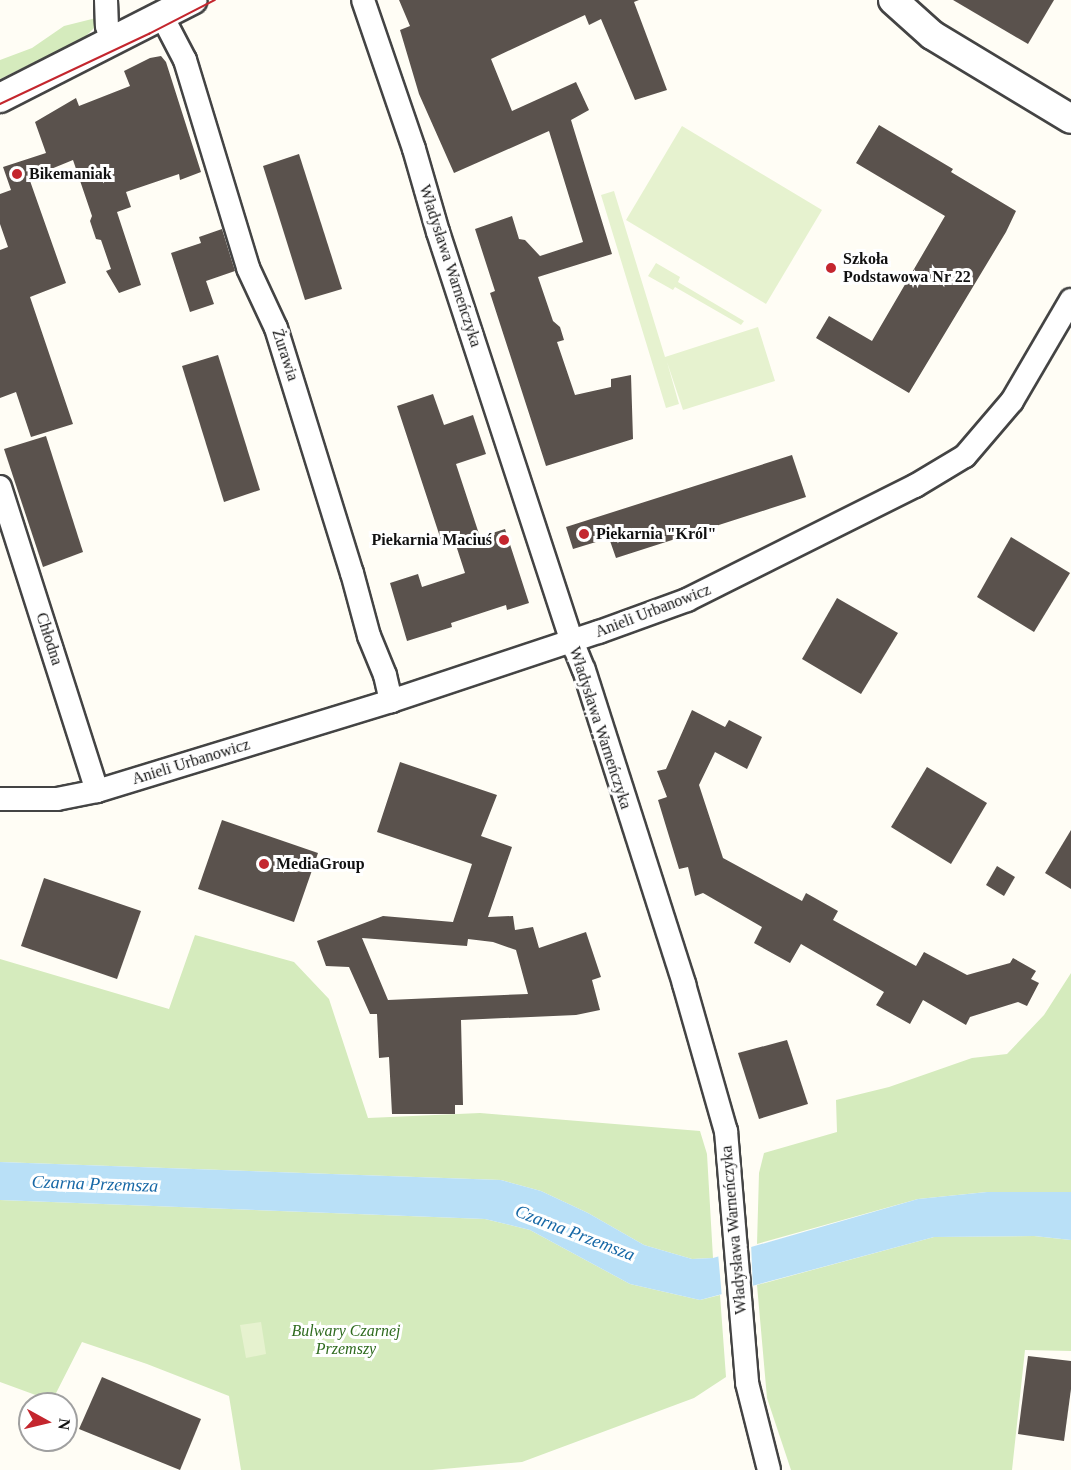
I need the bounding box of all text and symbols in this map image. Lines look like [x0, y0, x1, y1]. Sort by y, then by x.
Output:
place label: Bikemaniak [29, 164, 112, 184]
marker: Bikemaniak [10, 167, 24, 181]
street label: Władysława Warneńczyka [415, 182, 485, 350]
place label: Szkoła Podstawowa Nr 22 [843, 249, 971, 287]
marker: Szkoła Podstawowa Nr 22 [824, 261, 838, 275]
street label: Żurawia [268, 327, 302, 383]
place label: Piekarnia "Król" [596, 524, 716, 544]
marker: Piekarnia "Król" [577, 527, 591, 541]
place label: Piekarnia Maciuś [372, 530, 492, 550]
marker: Piekarnia Maciuś [497, 533, 511, 547]
street label: Anieli Urbanowicz [593, 580, 713, 642]
street label: Chłodna [31, 610, 67, 668]
street label: Władysława Warneńczyka [565, 644, 635, 812]
street label: Anieli Urbanowicz [130, 735, 252, 789]
place label: MediaGroup [276, 854, 365, 874]
marker: MediaGroup [257, 857, 271, 871]
street label: Władysława Warneńczyka [717, 1145, 751, 1315]
water label: Czarna Przemsza [31, 1171, 159, 1197]
water label: Czarna Przemsza [512, 1200, 638, 1266]
park label: Bulwary Czarnej Przemszy [292, 1321, 400, 1359]
north arrow [18, 1392, 78, 1452]
text: N [55, 1417, 74, 1431]

